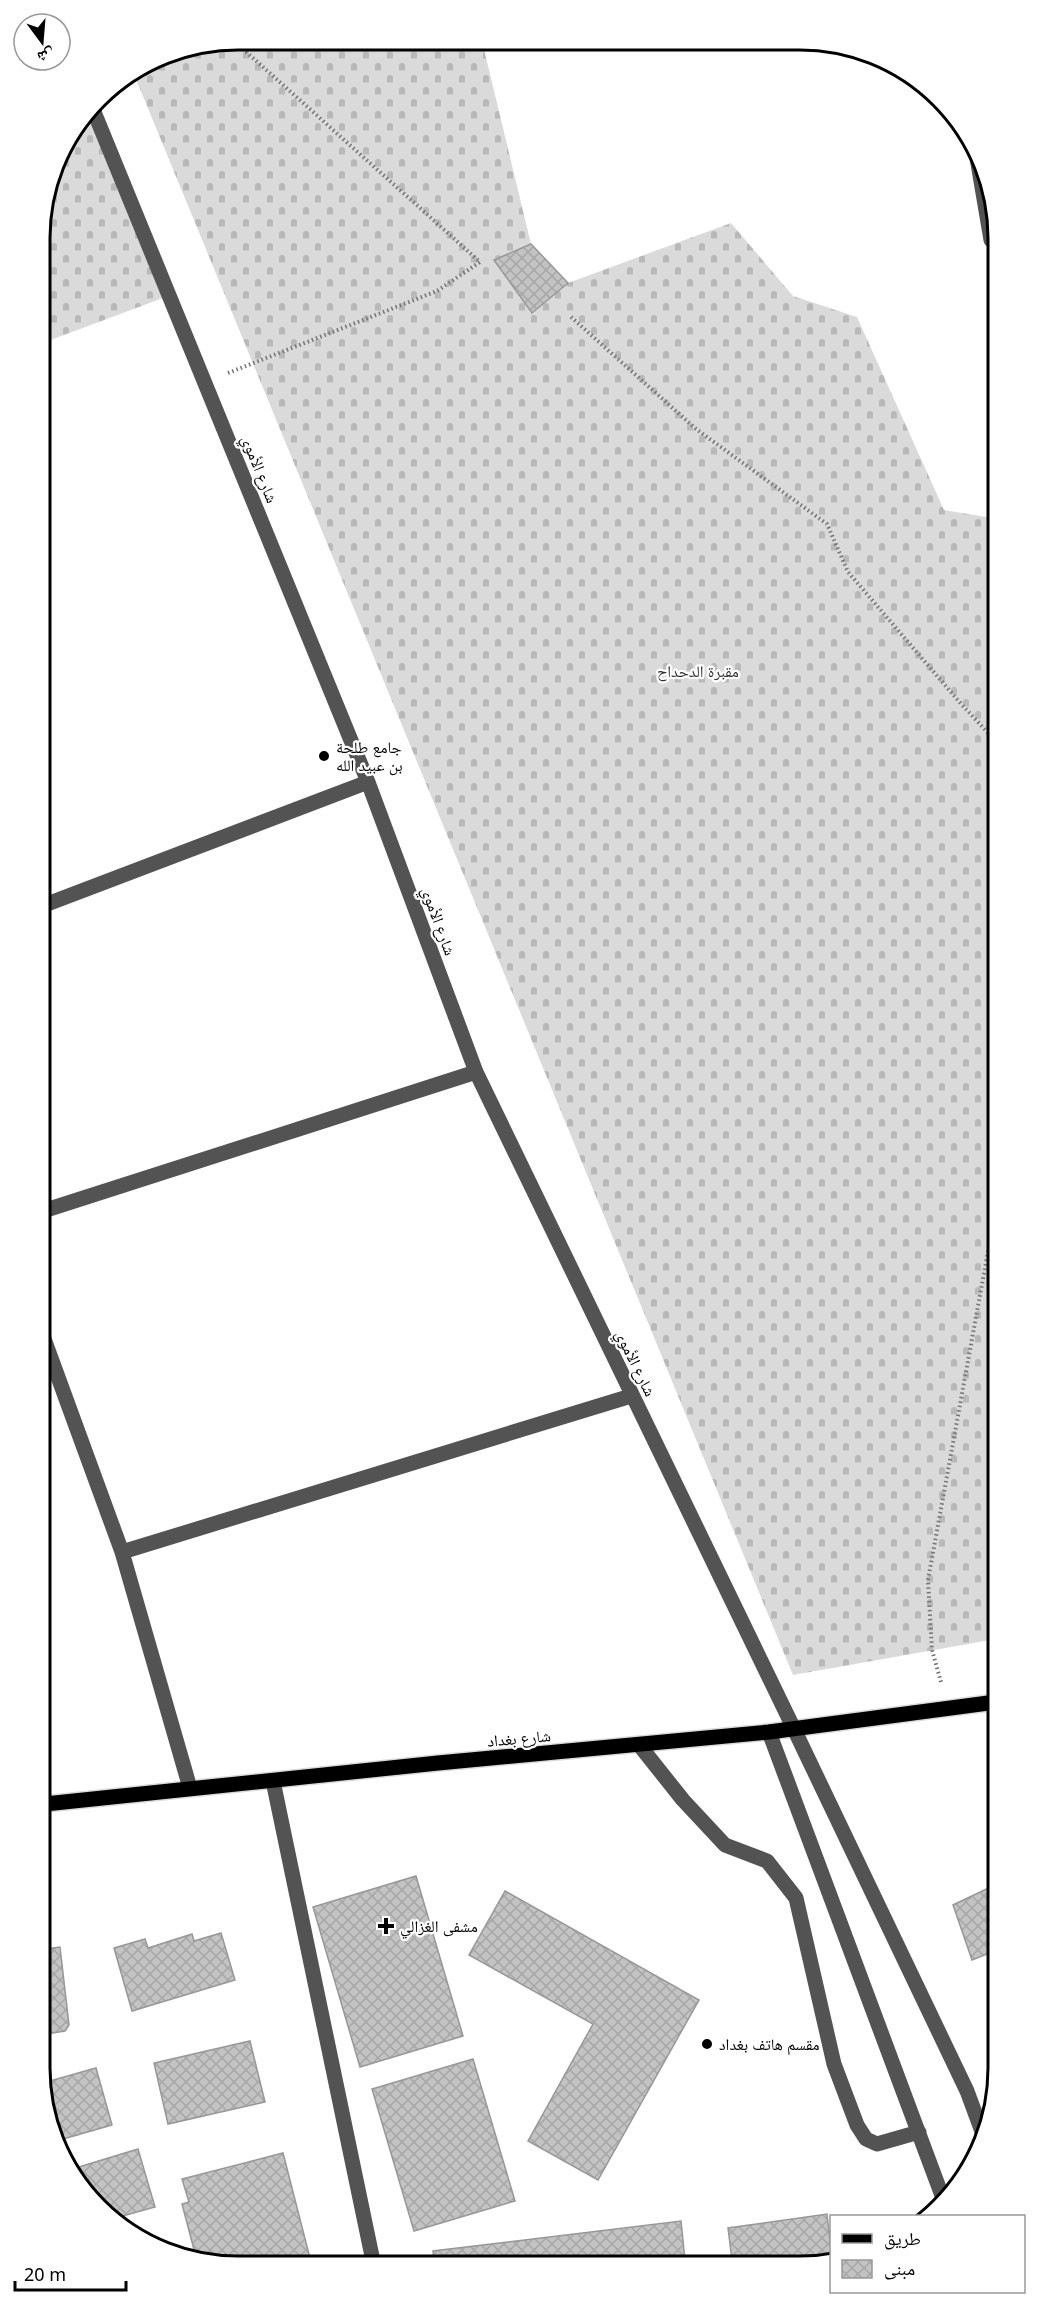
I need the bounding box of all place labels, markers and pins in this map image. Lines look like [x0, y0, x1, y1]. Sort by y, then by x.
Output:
place label: جامع طلحة بن عبيد الله [336, 736, 403, 776]
marker: جامع طلحة بن عبيد الله [317, 749, 331, 763]
place label: مشفى الغزالي [400, 1915, 478, 1939]
marker: مشفى الغزالي [377, 1917, 395, 1935]
place label: مقسم هاتف بغداد [719, 2033, 820, 2055]
marker: مقسم هاتف بغداد [700, 2037, 714, 2051]

